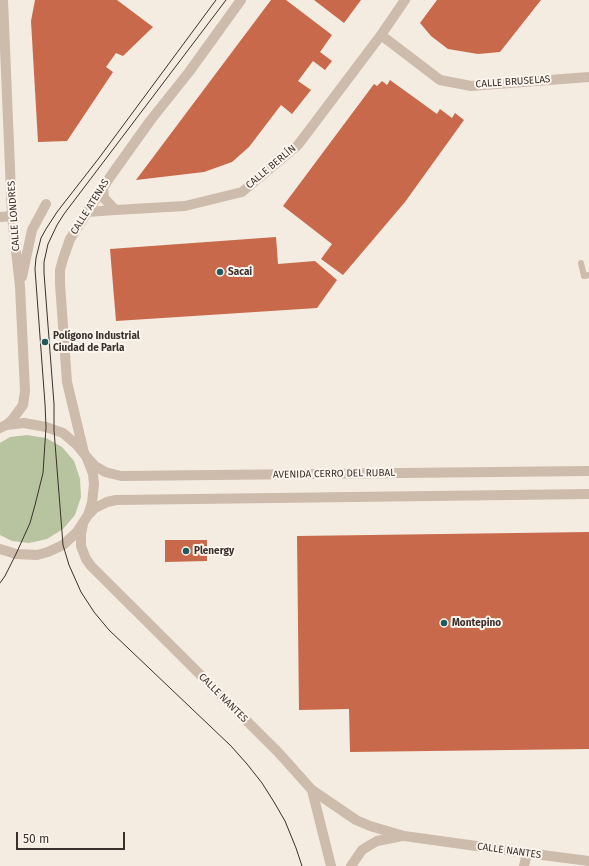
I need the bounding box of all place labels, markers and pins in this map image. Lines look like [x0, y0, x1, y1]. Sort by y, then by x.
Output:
place label: Sacai [228, 266, 252, 278]
marker: Sacai [215, 267, 225, 277]
place label: Polígono Industrial Ciudad de Parla [53, 330, 140, 354]
marker: Polígono Industrial Ciudad de Parla [40, 337, 50, 347]
place label: Plenergy [194, 545, 234, 557]
marker: Plenergy [181, 546, 191, 556]
place label: Montepino [452, 617, 501, 629]
marker: Montepino [439, 618, 449, 628]

